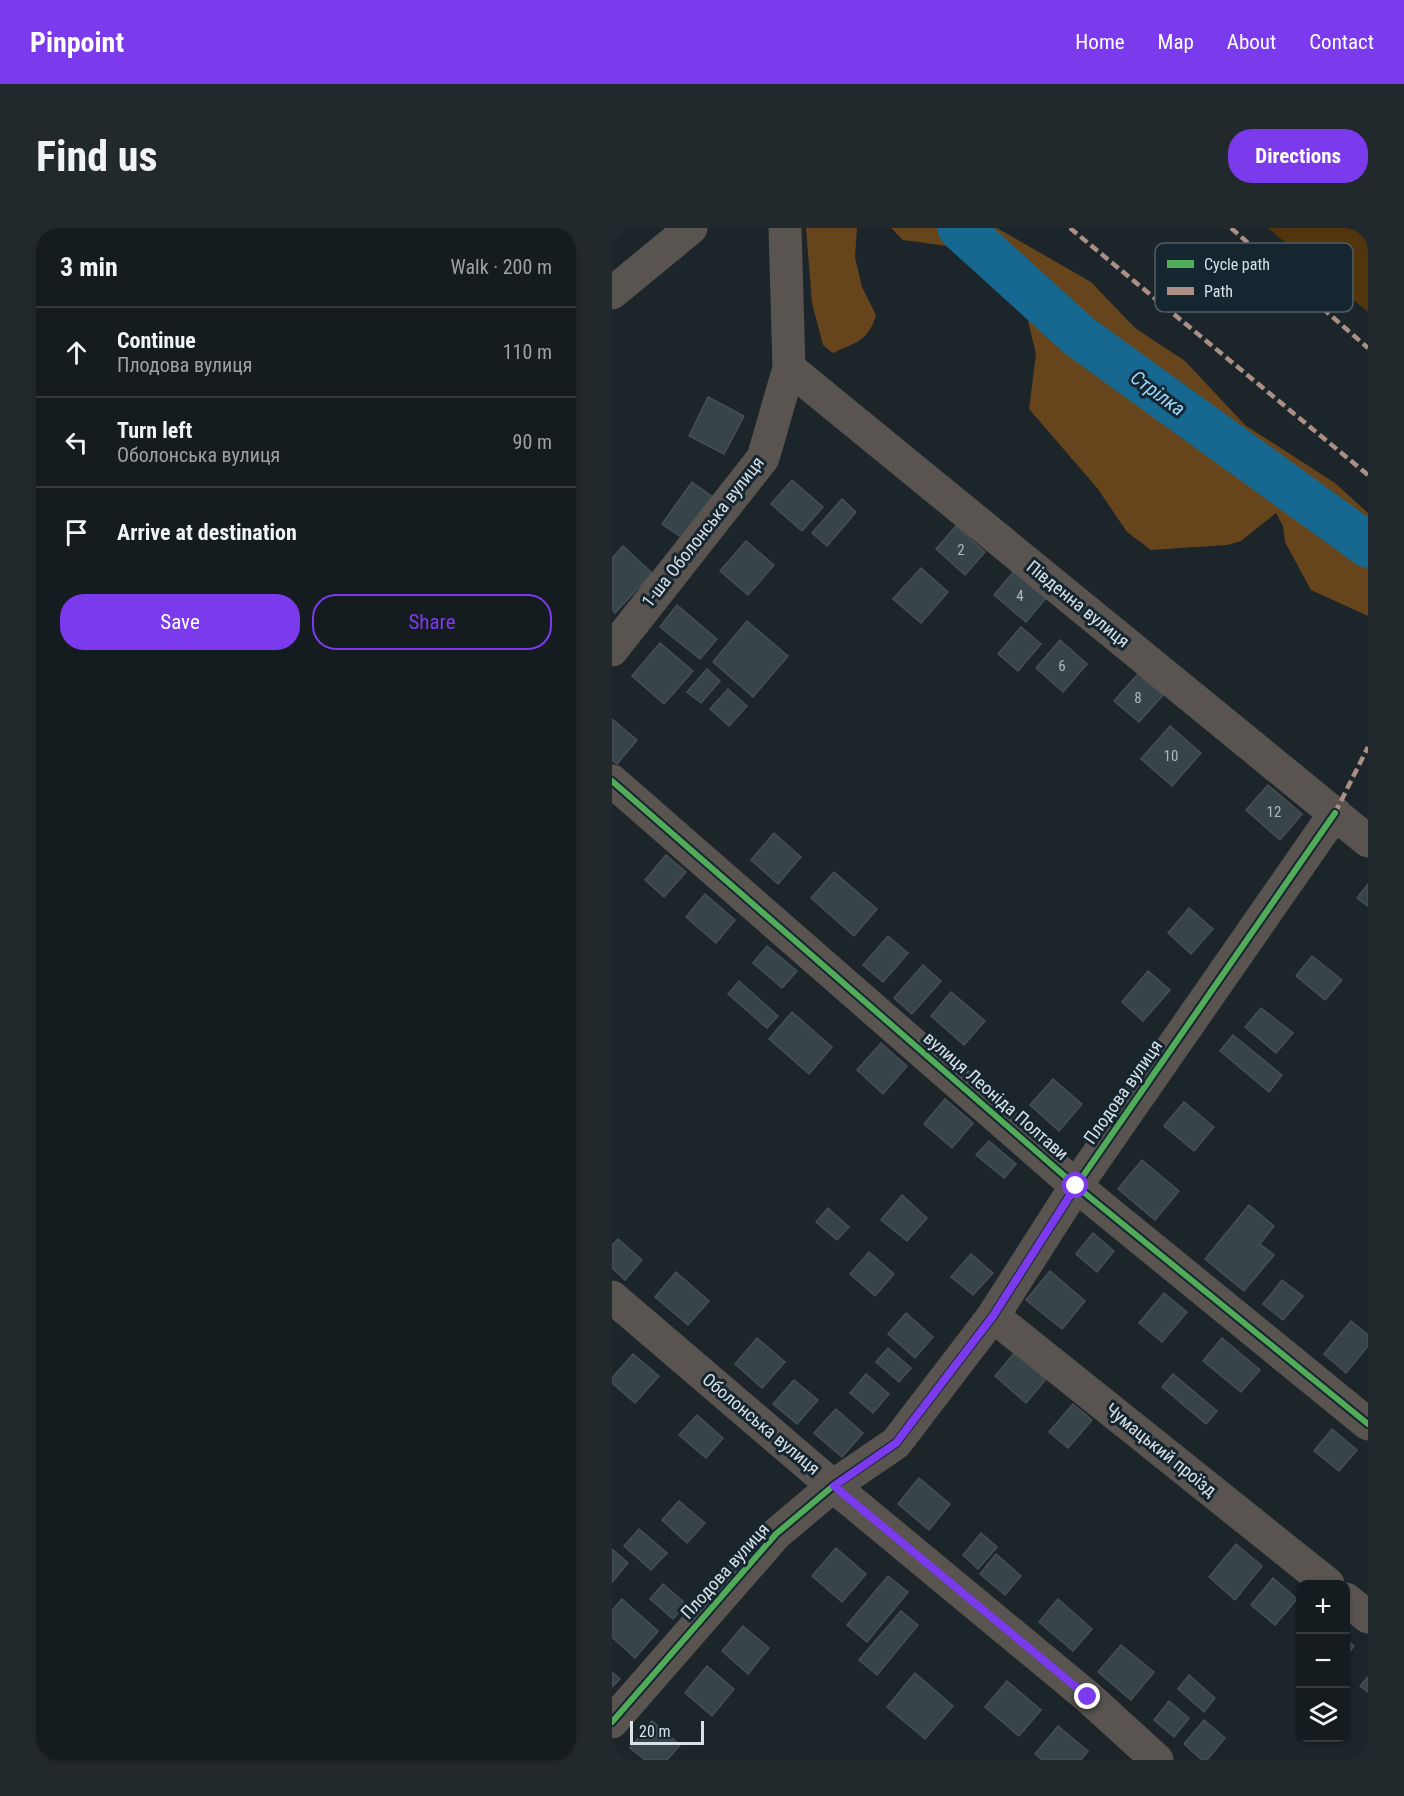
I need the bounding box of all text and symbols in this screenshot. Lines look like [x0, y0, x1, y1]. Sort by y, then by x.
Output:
text: Pinpoint [30, 26, 124, 59]
text: Home [1075, 30, 1125, 54]
text: Map [1158, 30, 1194, 54]
text: About [1227, 30, 1276, 54]
text: Contact [1309, 30, 1374, 54]
button: Directions [1228, 129, 1368, 183]
text: Find us [36, 132, 157, 181]
legend [1155, 243, 1353, 312]
text: 3 min [60, 252, 118, 282]
text: Walk · 200 m [451, 255, 552, 279]
text: Cycle path [1204, 255, 1270, 274]
text: Path [1204, 282, 1233, 301]
text: Continue [117, 328, 196, 353]
icon: ahead [60, 336, 93, 369]
text: 110 m [503, 340, 552, 364]
text: Плодова вулиця [117, 353, 253, 377]
water label: Стрілка [1126, 365, 1190, 421]
text: Turn left [117, 418, 192, 443]
icon: left [60, 426, 93, 459]
text: 90 m [513, 430, 552, 454]
text: Оболонська вулиця [117, 443, 280, 467]
street label: 1-ша Оболонська вулиця [637, 452, 768, 611]
icon: arrive [60, 516, 93, 549]
text: Arrive at destination [117, 520, 297, 545]
house number: 2 [957, 541, 965, 559]
street label: Південна вулиця [1023, 556, 1134, 651]
house number: 4 [1016, 587, 1024, 605]
button: Save [60, 594, 300, 650]
button: Share [312, 594, 552, 650]
house number: 6 [1058, 657, 1066, 675]
house number: 8 [1134, 689, 1142, 707]
house number: 10 [1164, 747, 1178, 765]
house number: 12 [1267, 803, 1281, 821]
street label: вулиця Леоніда Полтави [920, 1027, 1073, 1164]
street label: Плодова вулиця [1079, 1036, 1166, 1148]
route start [1062, 1172, 1088, 1198]
street label: Оболонська вулиця [698, 1368, 824, 1479]
street label: Чумацький проїзд [1102, 1398, 1221, 1501]
street label: Плодова вулиця [676, 1518, 773, 1623]
map controls [1296, 1580, 1350, 1742]
button: + [1296, 1580, 1350, 1634]
button: − [1296, 1634, 1350, 1688]
route end [1074, 1683, 1100, 1709]
button: layers [1296, 1688, 1350, 1742]
scale bar [630, 1718, 704, 1746]
text: 20 m [639, 1722, 671, 1741]

